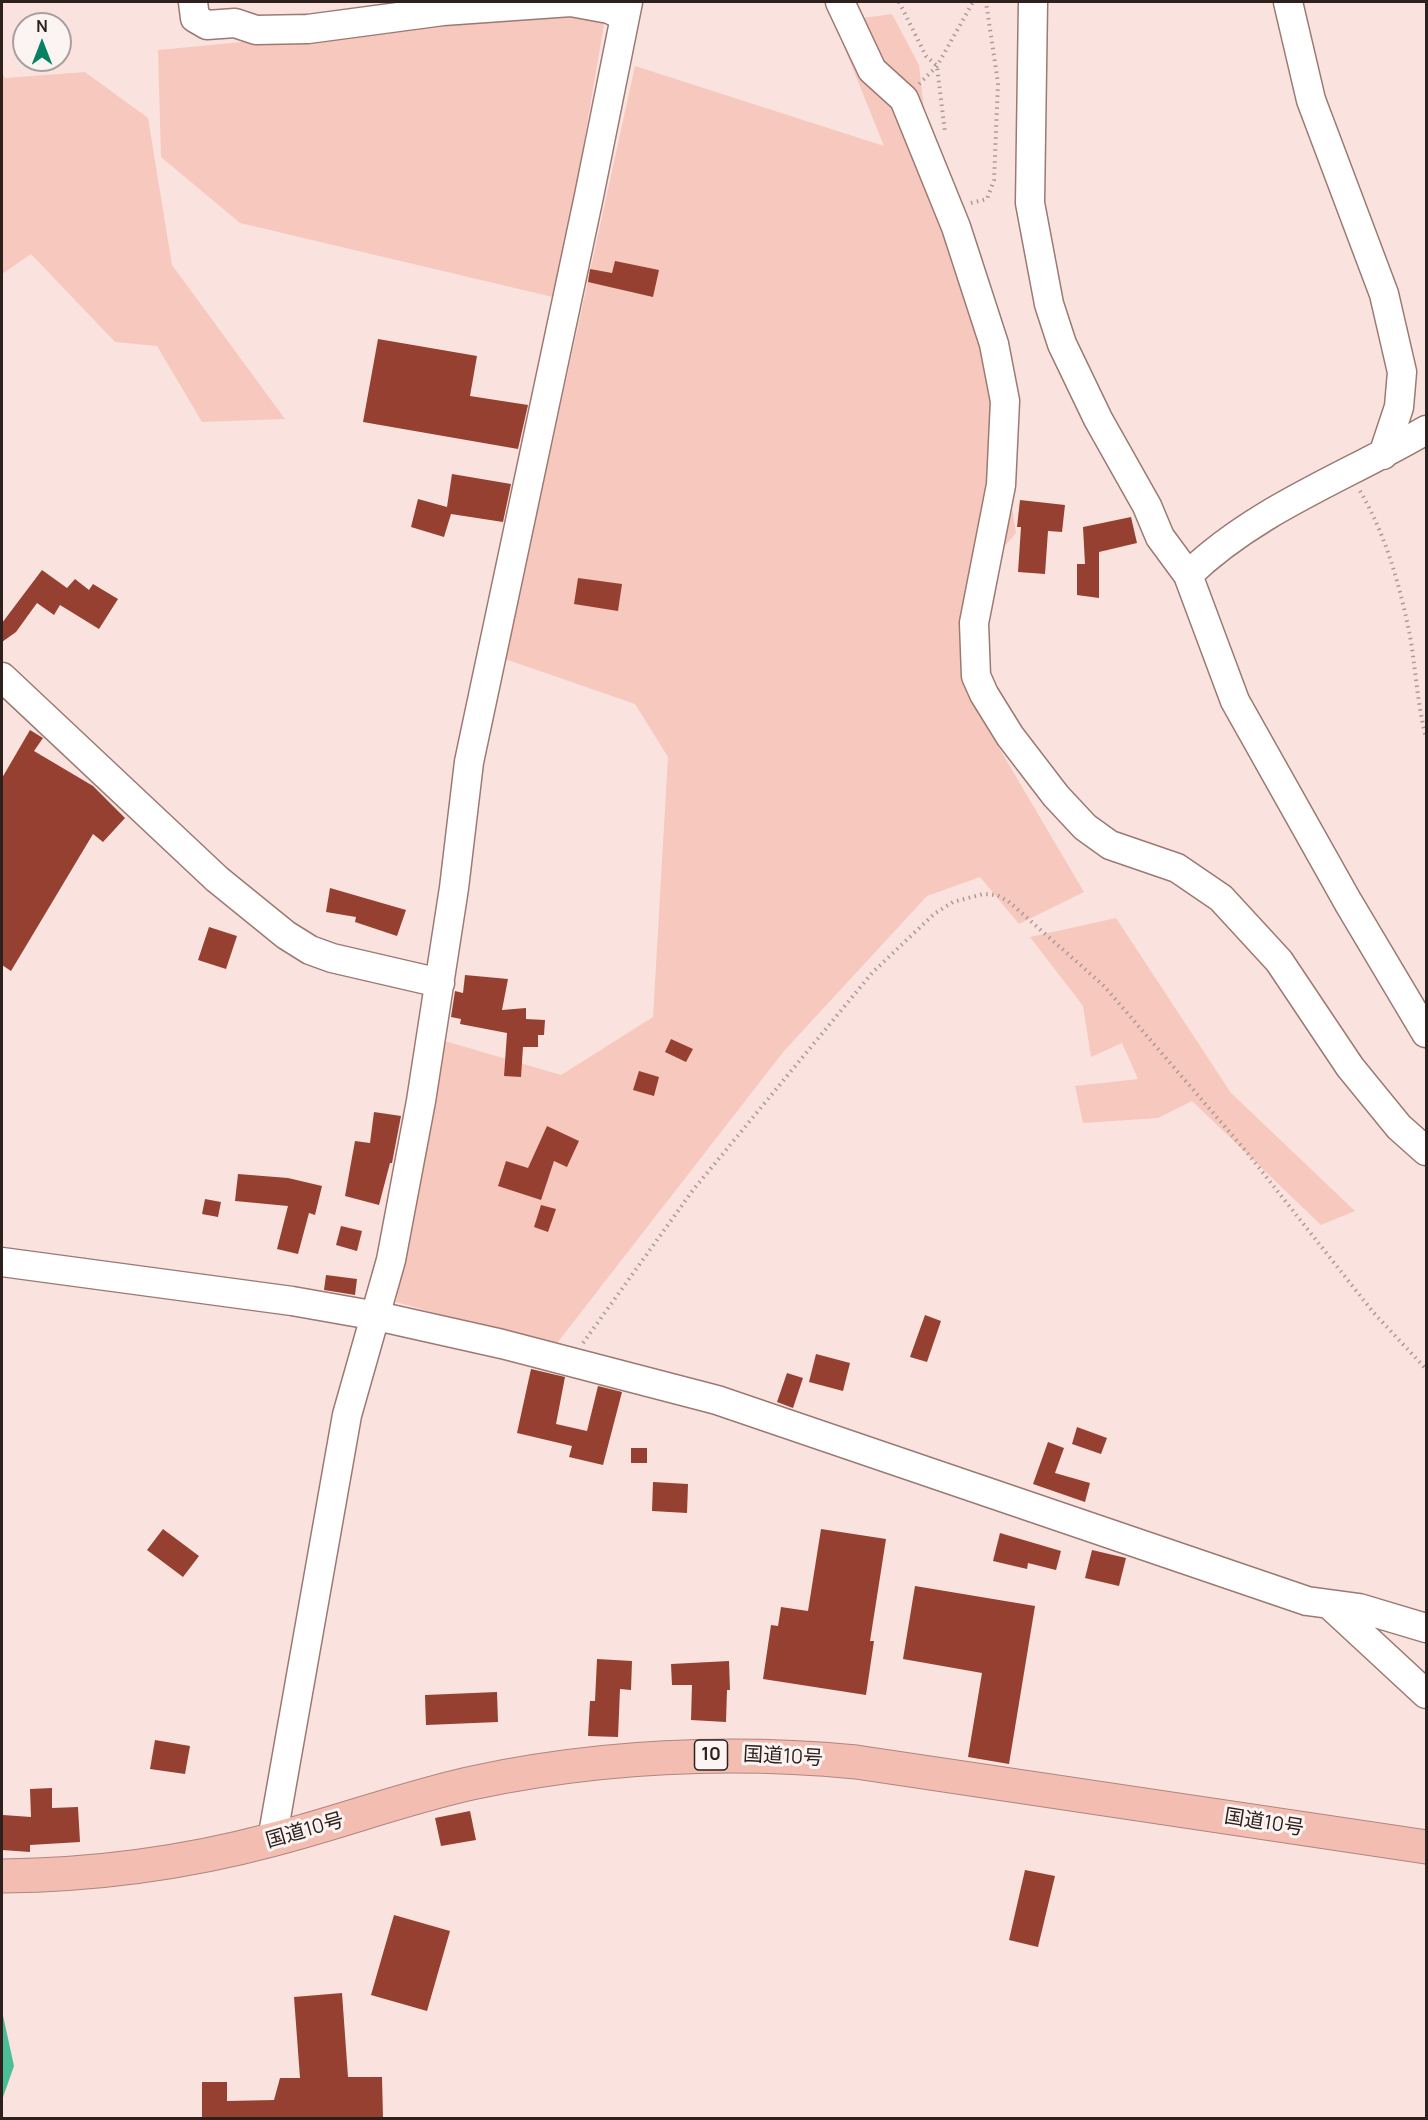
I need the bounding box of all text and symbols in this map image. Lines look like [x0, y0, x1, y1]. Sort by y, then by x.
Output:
north arrow [12, 12, 72, 72]
text: N [36, 15, 48, 37]
road number: 10 [694, 1740, 728, 1770]
street label: 国道10号 [742, 1743, 824, 1771]
street label: 国道10号 [1223, 1805, 1305, 1841]
street label: 国道10号 [263, 1808, 347, 1854]

